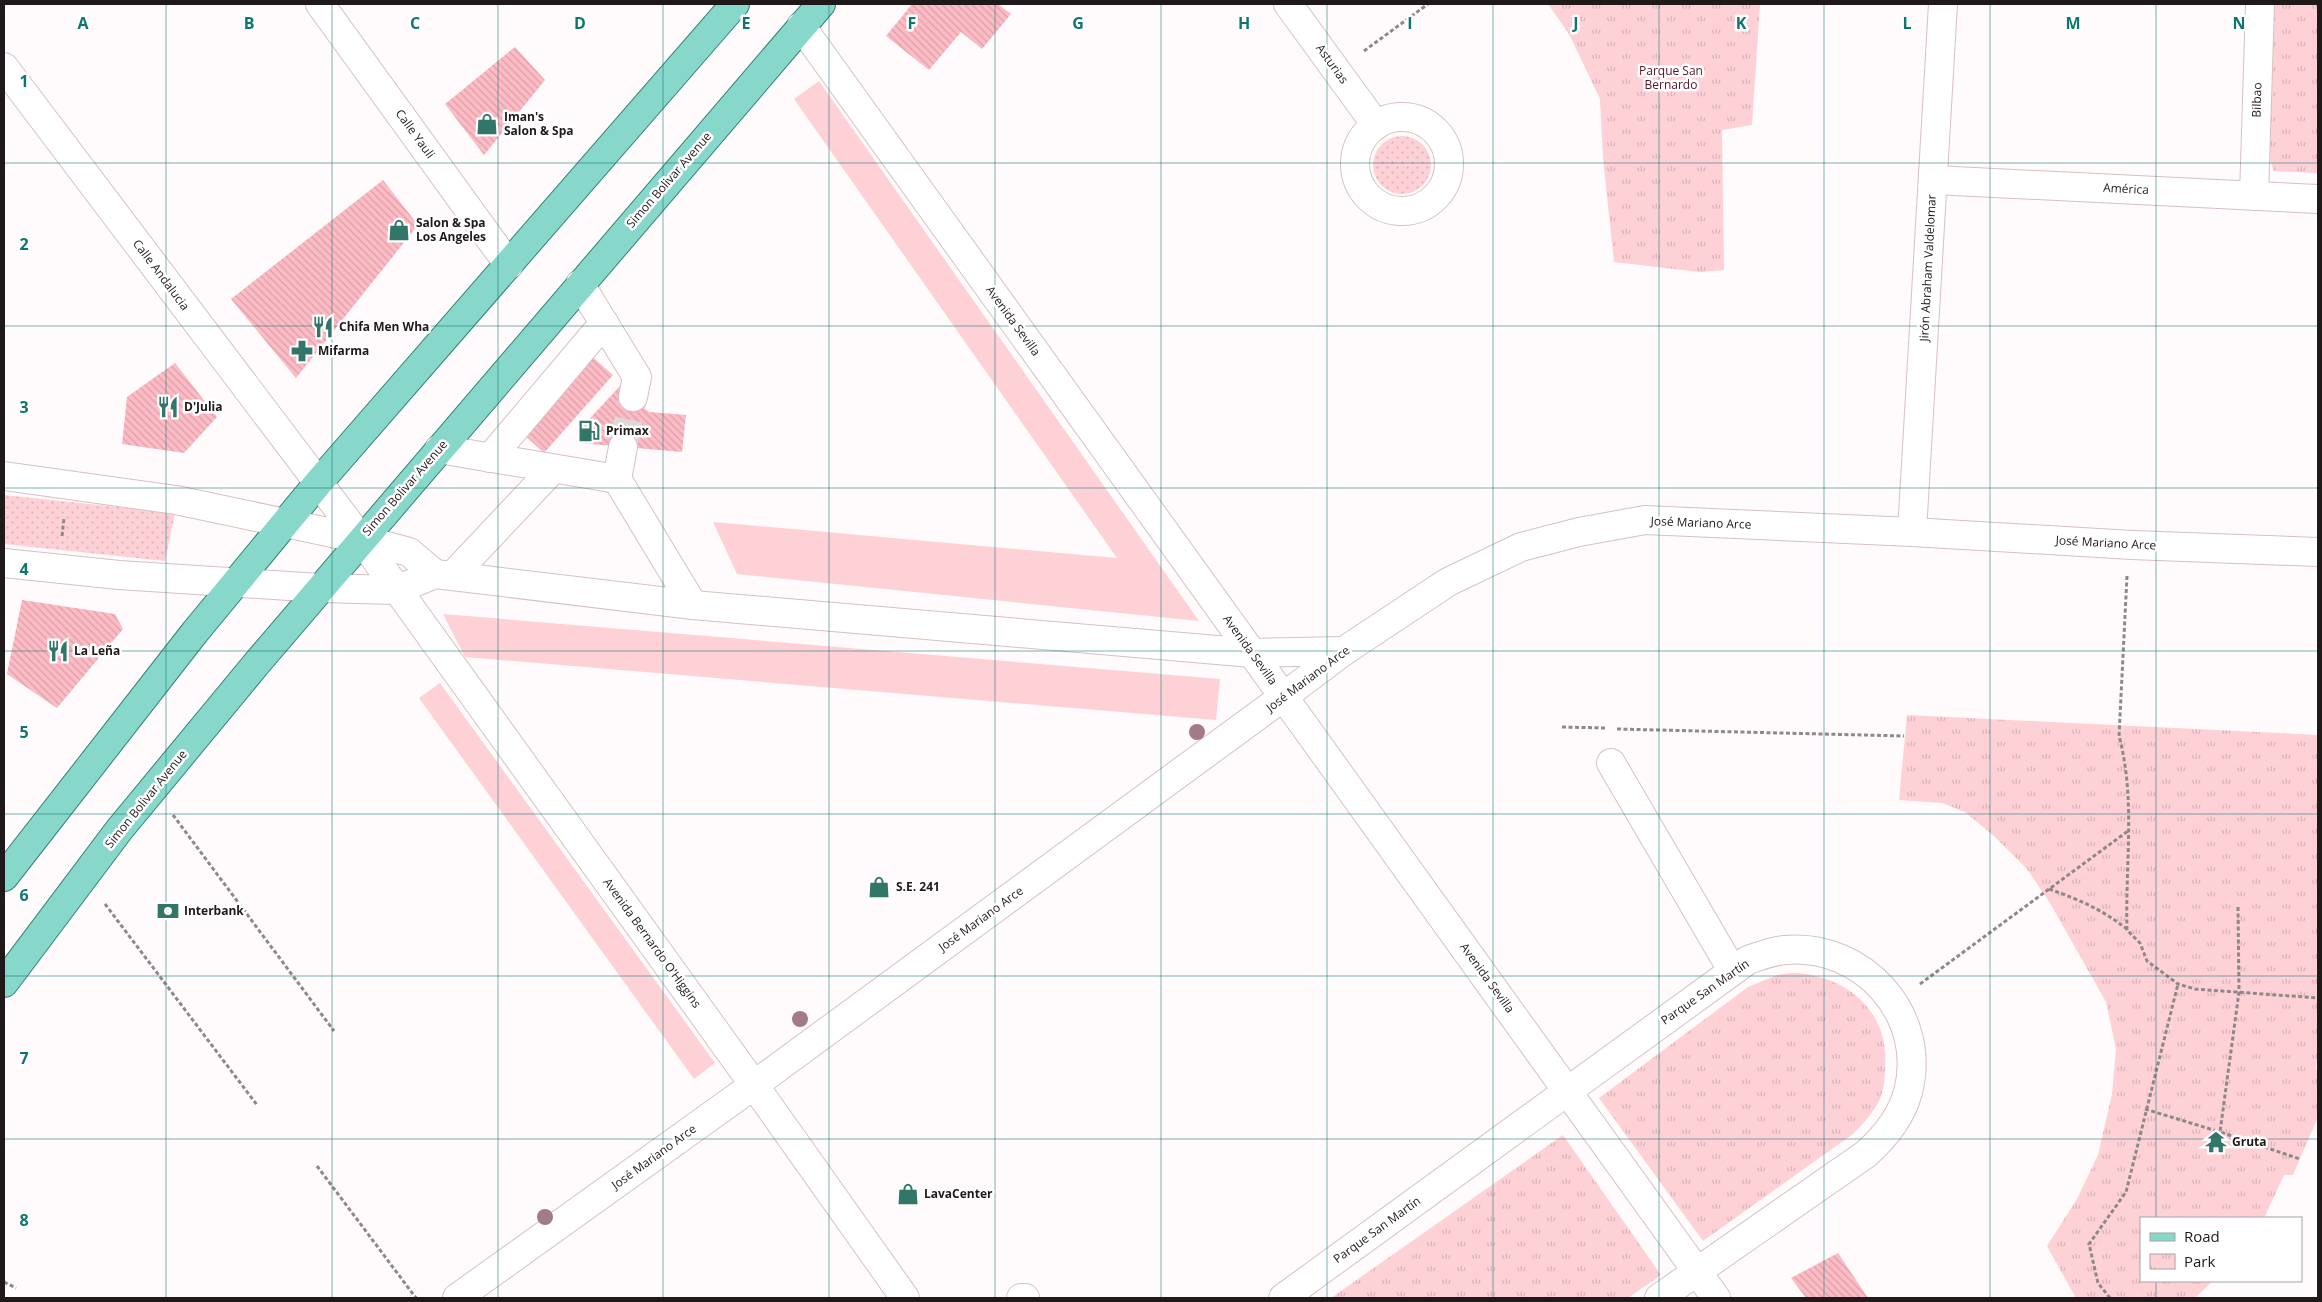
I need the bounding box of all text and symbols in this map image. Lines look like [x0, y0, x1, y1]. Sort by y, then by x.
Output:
text: A [77, 12, 89, 34]
text: B [244, 12, 254, 34]
text: C [410, 12, 420, 34]
text: D [574, 12, 586, 34]
text: E [742, 12, 751, 34]
text: F [908, 12, 916, 34]
text: G [1072, 12, 1084, 34]
text: H [1238, 12, 1250, 34]
text: I [1407, 12, 1413, 34]
text: J [1571, 12, 1579, 34]
text: K [1736, 12, 1747, 34]
text: L [1902, 12, 1912, 34]
text: M [2065, 12, 2081, 34]
text: N [2232, 12, 2246, 34]
street label: Asturias [1312, 40, 1353, 87]
park label: Parque San Bernardo [1639, 62, 1703, 93]
text: 1 [19, 70, 29, 92]
street label: Bilbao [2247, 82, 2266, 118]
street label: Calle Yauli [392, 106, 439, 162]
place label: Iman's Salon & Spa [504, 108, 574, 139]
shop icon: Iman's Salon & Spa [474, 111, 500, 137]
street label: Simon Bolivar Avenue [622, 128, 715, 231]
street label: América [2103, 179, 2149, 198]
street label: Jirón Abraham Valdelomar [1915, 194, 1940, 343]
place label: Salon & Spa Los Angeles [416, 214, 486, 245]
shop icon: Salon & Spa Los Angeles [386, 217, 412, 243]
text: 2 [19, 233, 29, 255]
street label: Calle Andalucia [129, 236, 194, 314]
street label: Avenida Sevilla [982, 282, 1045, 359]
restaurant icon: Chifa Men Wha [310, 314, 336, 340]
place label: Chifa Men Wha [339, 318, 429, 335]
pharmacy icon: Mifarma [289, 338, 315, 364]
place label: Mifarma [318, 342, 369, 359]
restaurant icon: D'Julia [155, 394, 181, 420]
text: 3 [19, 396, 29, 418]
place label: D'Julia [184, 398, 223, 415]
fuel station icon: Primax [576, 418, 602, 444]
place label: Primax [606, 422, 649, 439]
street label: Simon Bolivar Avenue [358, 436, 451, 539]
street label: José Mariano Arce [1649, 512, 1752, 533]
street label: José Mariano Arce [2054, 531, 2157, 554]
text: 4 [19, 558, 29, 580]
street label: Avenida Sevilla [1219, 611, 1282, 688]
restaurant icon: La Leña [45, 638, 71, 664]
street label: José Mariano Arce [1262, 641, 1353, 716]
place label: La Leña [74, 642, 120, 659]
text: 5 [19, 721, 29, 743]
street label: Simon Bolivar Avenue [101, 746, 191, 851]
street label: Avenida Bernardo O'Higgins [599, 874, 706, 1011]
shop icon: S.E. 241 [866, 874, 892, 900]
place label: S.E. 241 [896, 878, 940, 895]
street label: José Mariano Arce [934, 882, 1027, 956]
text: 6 [19, 884, 29, 906]
bank icon: Interbank [155, 898, 181, 924]
place label: Interbank [184, 902, 244, 919]
street label: Avenida Sevilla [1456, 939, 1519, 1016]
street label: Parque San Martín [1657, 955, 1752, 1028]
text: 7 [19, 1047, 29, 1069]
street label: José Mariano Arce [607, 1120, 700, 1194]
temple icon: Gruta [2203, 1129, 2229, 1155]
place label: Gruta [2232, 1133, 2266, 1150]
shop icon: LavaCenter [895, 1181, 921, 1207]
place label: LavaCenter [924, 1185, 993, 1202]
street label: Parque San Martín [1330, 1192, 1424, 1267]
text: 8 [19, 1209, 29, 1231]
legend [2140, 1217, 2302, 1282]
text: Road [2184, 1226, 2220, 1246]
text: Park [2184, 1251, 2215, 1271]

